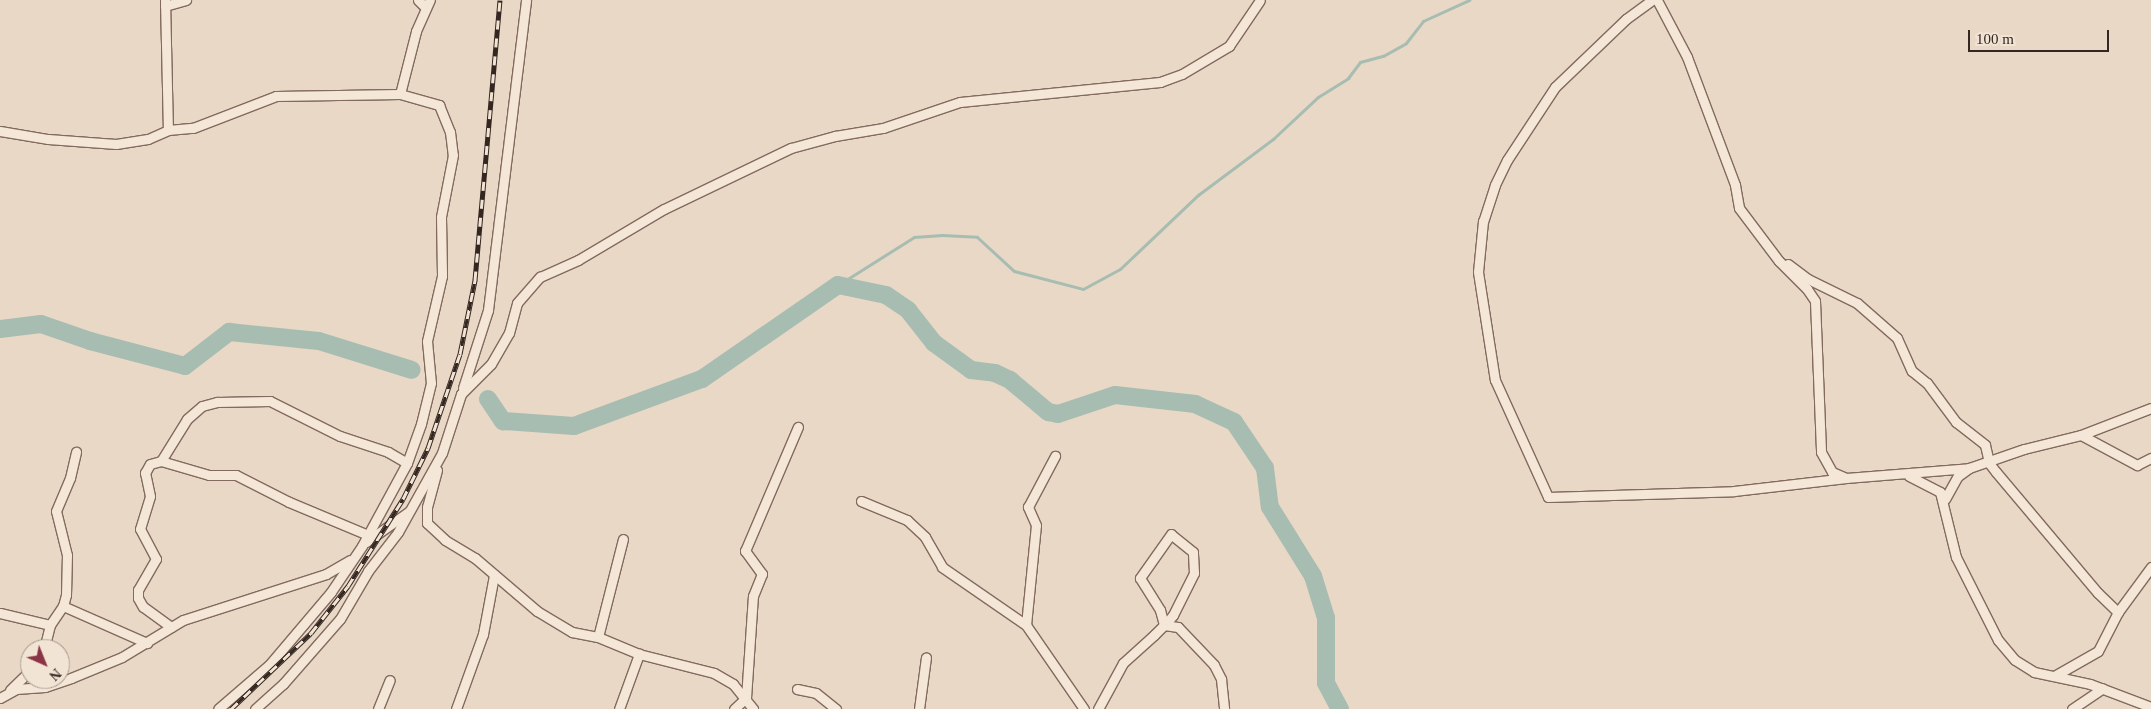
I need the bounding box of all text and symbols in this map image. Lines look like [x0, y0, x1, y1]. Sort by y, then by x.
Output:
scale bar [1971, 20, 2112, 52]
text: 100 m [1976, 31, 2014, 47]
north arrow [20, 639, 70, 689]
text: N [46, 666, 64, 683]

